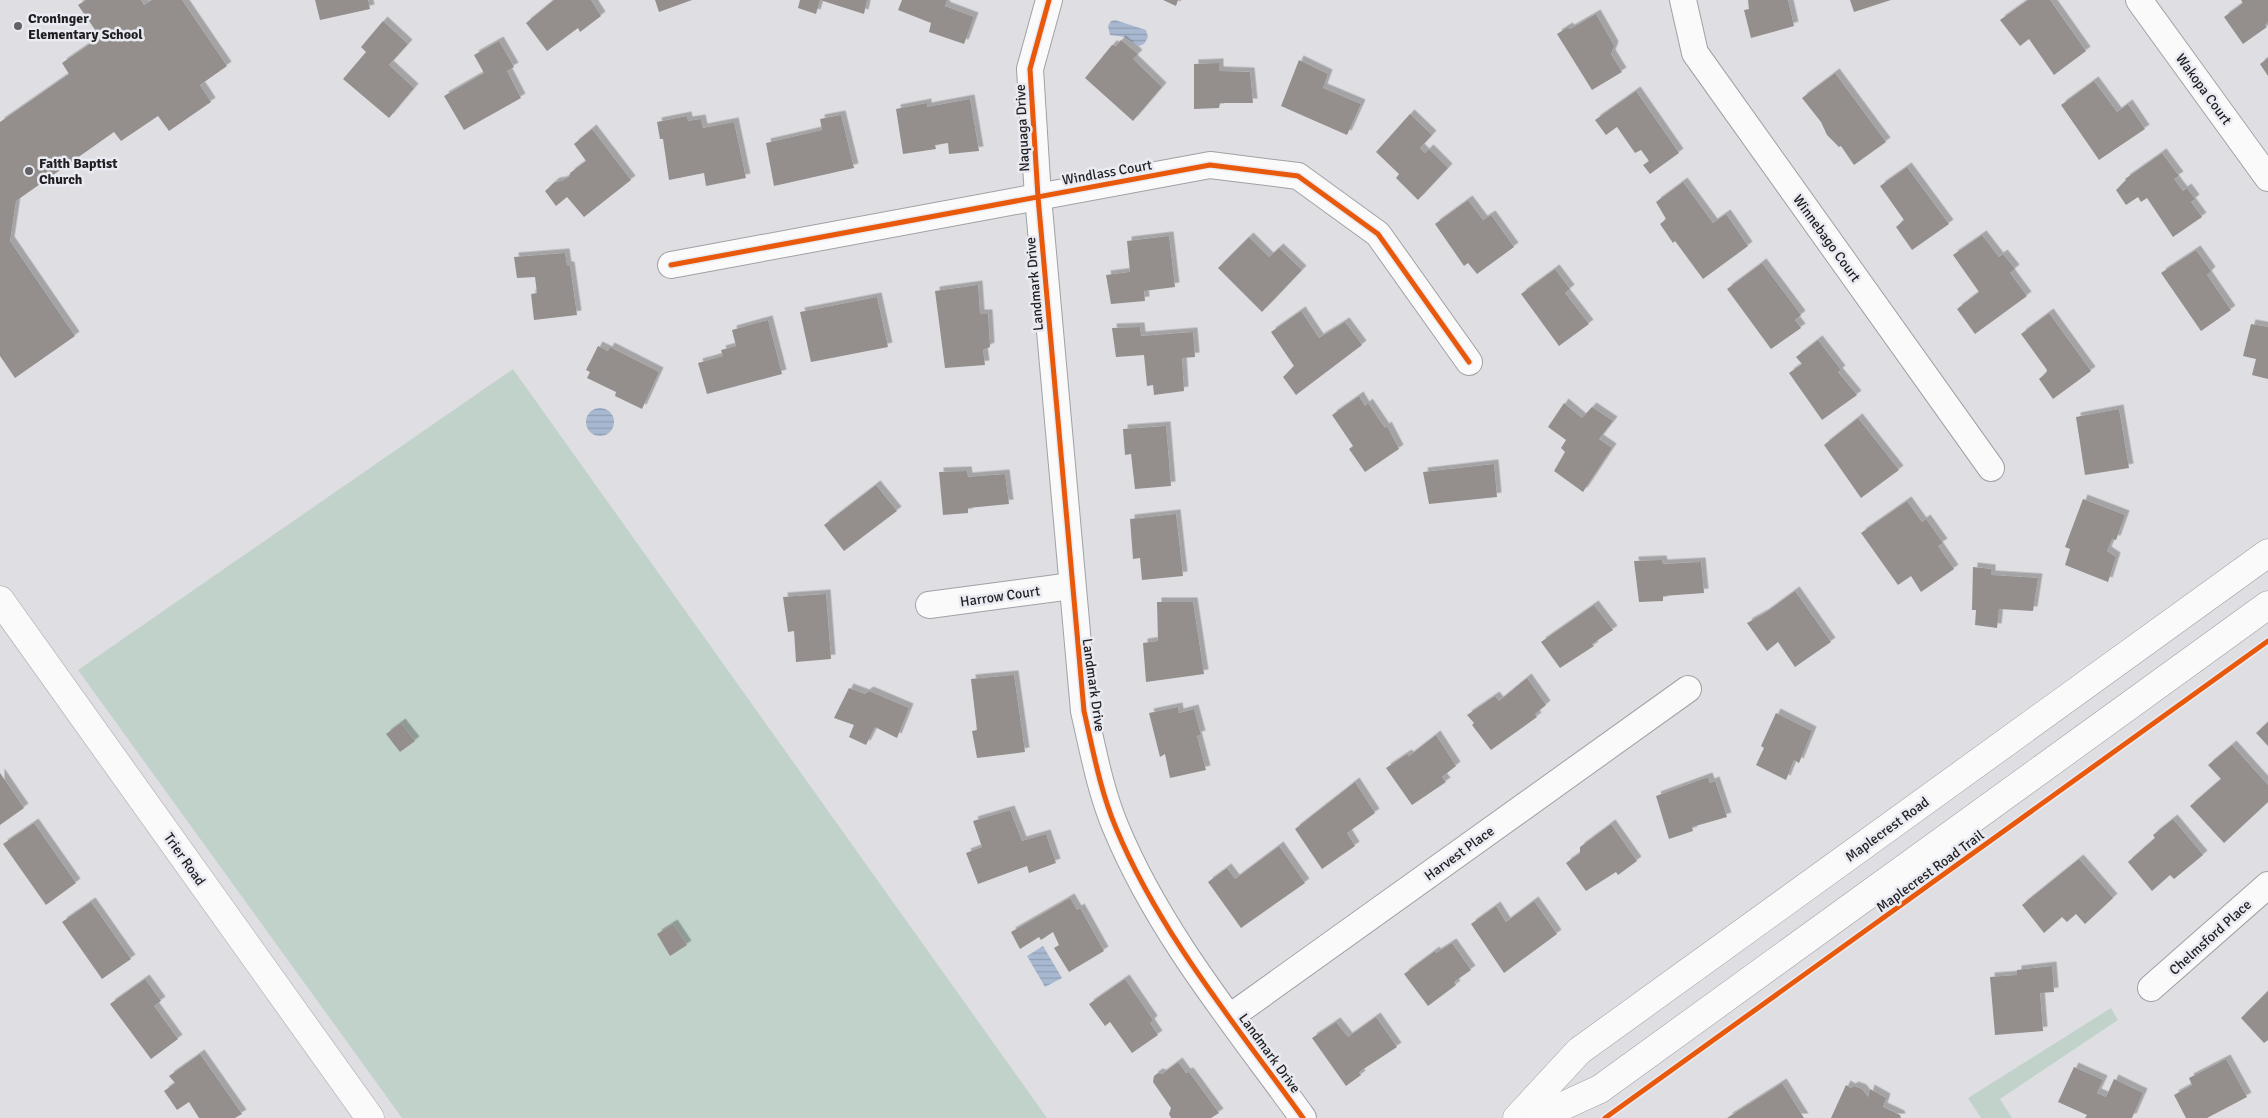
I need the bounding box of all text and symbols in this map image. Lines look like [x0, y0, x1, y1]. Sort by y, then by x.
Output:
place label: Croninger Elementary School [28, 10, 143, 43]
marker: Croninger Elementary School [12, 20, 24, 32]
street label: Wakopa Court [2172, 50, 2235, 128]
street label: Naquaga Drive [1012, 84, 1033, 172]
place label: Faith Baptist Church [39, 155, 118, 188]
street label: Windlass Court [1061, 156, 1153, 189]
marker: Faith Baptist Church [23, 165, 35, 177]
street label: Winnebago Court [1789, 191, 1864, 285]
street label: Landmark Drive [1022, 236, 1047, 332]
street label: Harrow Court [959, 582, 1041, 611]
street label: Landmark Drive [1079, 637, 1108, 733]
street label: Maplecrest Road [1842, 793, 1932, 865]
street label: Harvest Place [1421, 822, 1497, 884]
street label: Maplecrest Road Trail [1873, 827, 1987, 916]
street label: Trier Road [160, 830, 209, 889]
street label: Chelmsford Place [2166, 896, 2255, 979]
street label: Landmark Drive [1235, 1010, 1304, 1096]

